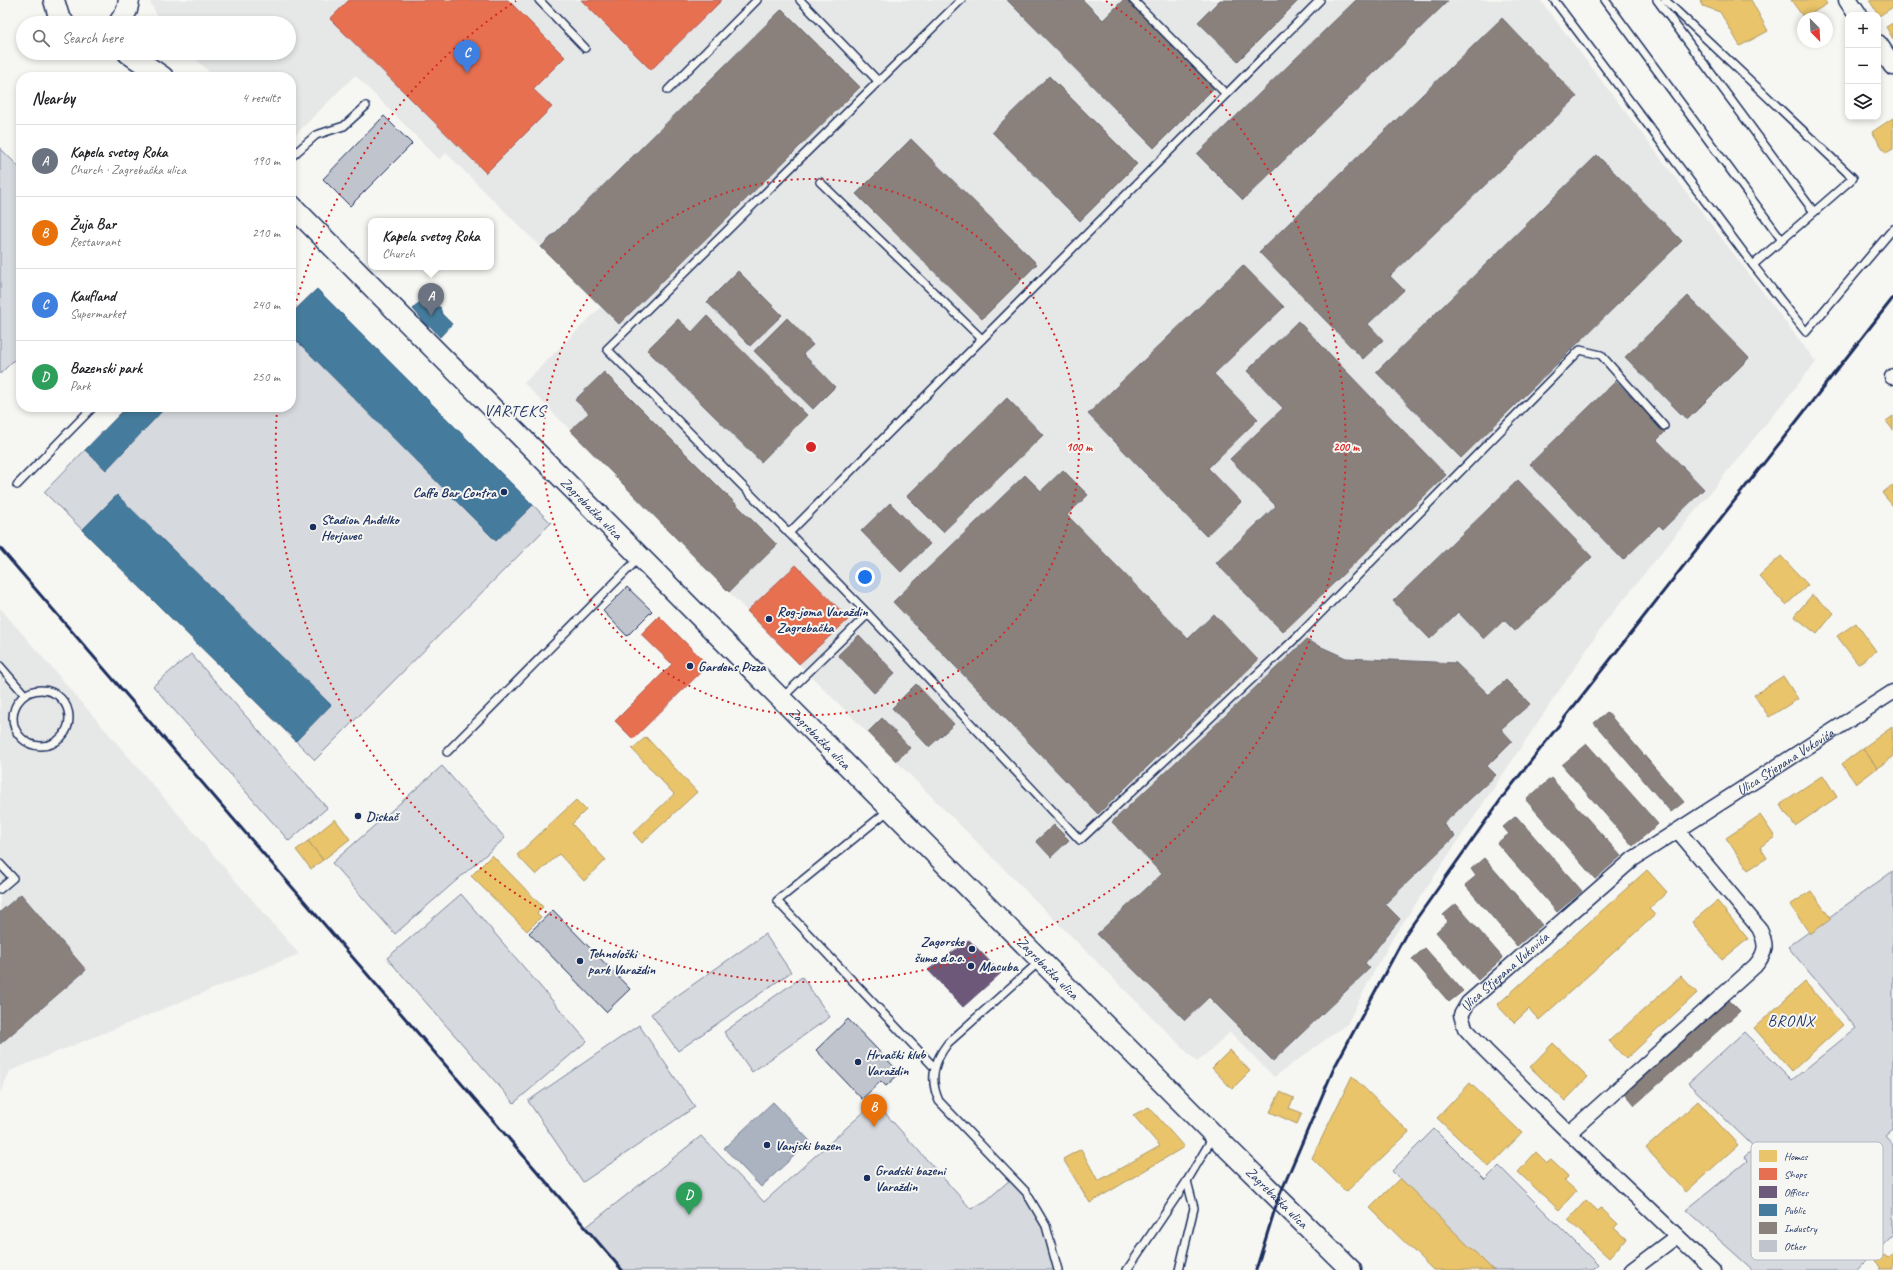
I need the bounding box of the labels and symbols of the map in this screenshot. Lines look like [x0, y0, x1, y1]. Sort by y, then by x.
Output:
north arrow [1797, 12, 1833, 48]
pin: C [454, 40, 480, 73]
pin: A [418, 283, 444, 316]
district label: VARTEKS [484, 401, 548, 421]
text: 100 m [1066, 439, 1093, 455]
text: 200 m [1333, 439, 1360, 455]
centre of rings [804, 440, 818, 454]
street label: Zagrebačka ulica [557, 474, 627, 544]
place label: Caffe Bar Contra [413, 484, 497, 501]
marker: Caffe Bar Contra [499, 487, 509, 497]
place label: Stadion Anđelko Herjavec [321, 511, 401, 544]
marker: Stadion Anđelko Herjavec [308, 522, 318, 532]
your location [855, 567, 875, 587]
place label: Rog-joma Varaždin Zagrebačka [777, 603, 868, 636]
marker: Rog-joma Varaždin Zagrebačka [764, 614, 774, 624]
place label: Gardens Pizza [698, 658, 767, 675]
marker: Gardens Pizza [685, 661, 695, 671]
street label: Zagrebačka ulica [785, 704, 855, 774]
street label: Ulica Stjepana Vukovića [1734, 724, 1838, 799]
place label: Diskač [366, 808, 400, 825]
marker: Diskač [353, 811, 363, 821]
street label: Ulica Stjepana Vukovića [1457, 928, 1553, 1014]
place label: Zagorske šume d.o.o. [914, 933, 965, 966]
street label: Zagrebačka ulica [1013, 934, 1083, 1004]
marker: Zagorske šume d.o.o. [967, 944, 977, 954]
place label: Tehnološki park Varaždin [588, 945, 656, 978]
marker: Tehnološki park Varaždin [575, 956, 585, 966]
place label: Macuba [979, 958, 1019, 975]
marker: Macuba [966, 961, 976, 971]
district label: BRONX [1767, 1011, 1816, 1031]
place label: Hrvački klub Varaždin [866, 1046, 927, 1079]
marker: Hrvački klub Varaždin [853, 1057, 863, 1067]
pin: B [861, 1094, 887, 1127]
place label: Vanjski bazen [775, 1137, 841, 1154]
marker: Vanjski bazen [762, 1140, 772, 1150]
legend [1751, 1142, 1883, 1260]
text: Homes [1784, 1149, 1809, 1163]
place label: Gradski bazeni Varaždin [875, 1162, 948, 1195]
street label: Zagrebačka ulica [1242, 1163, 1312, 1233]
text: Shops [1784, 1167, 1808, 1181]
marker: Gradski bazeni Varaždin [862, 1173, 872, 1183]
pin: D [676, 1182, 702, 1215]
text: Offices [1784, 1185, 1809, 1199]
text: Public [1784, 1203, 1806, 1217]
text: Industry [1784, 1221, 1818, 1235]
text: Other [1784, 1239, 1807, 1253]

